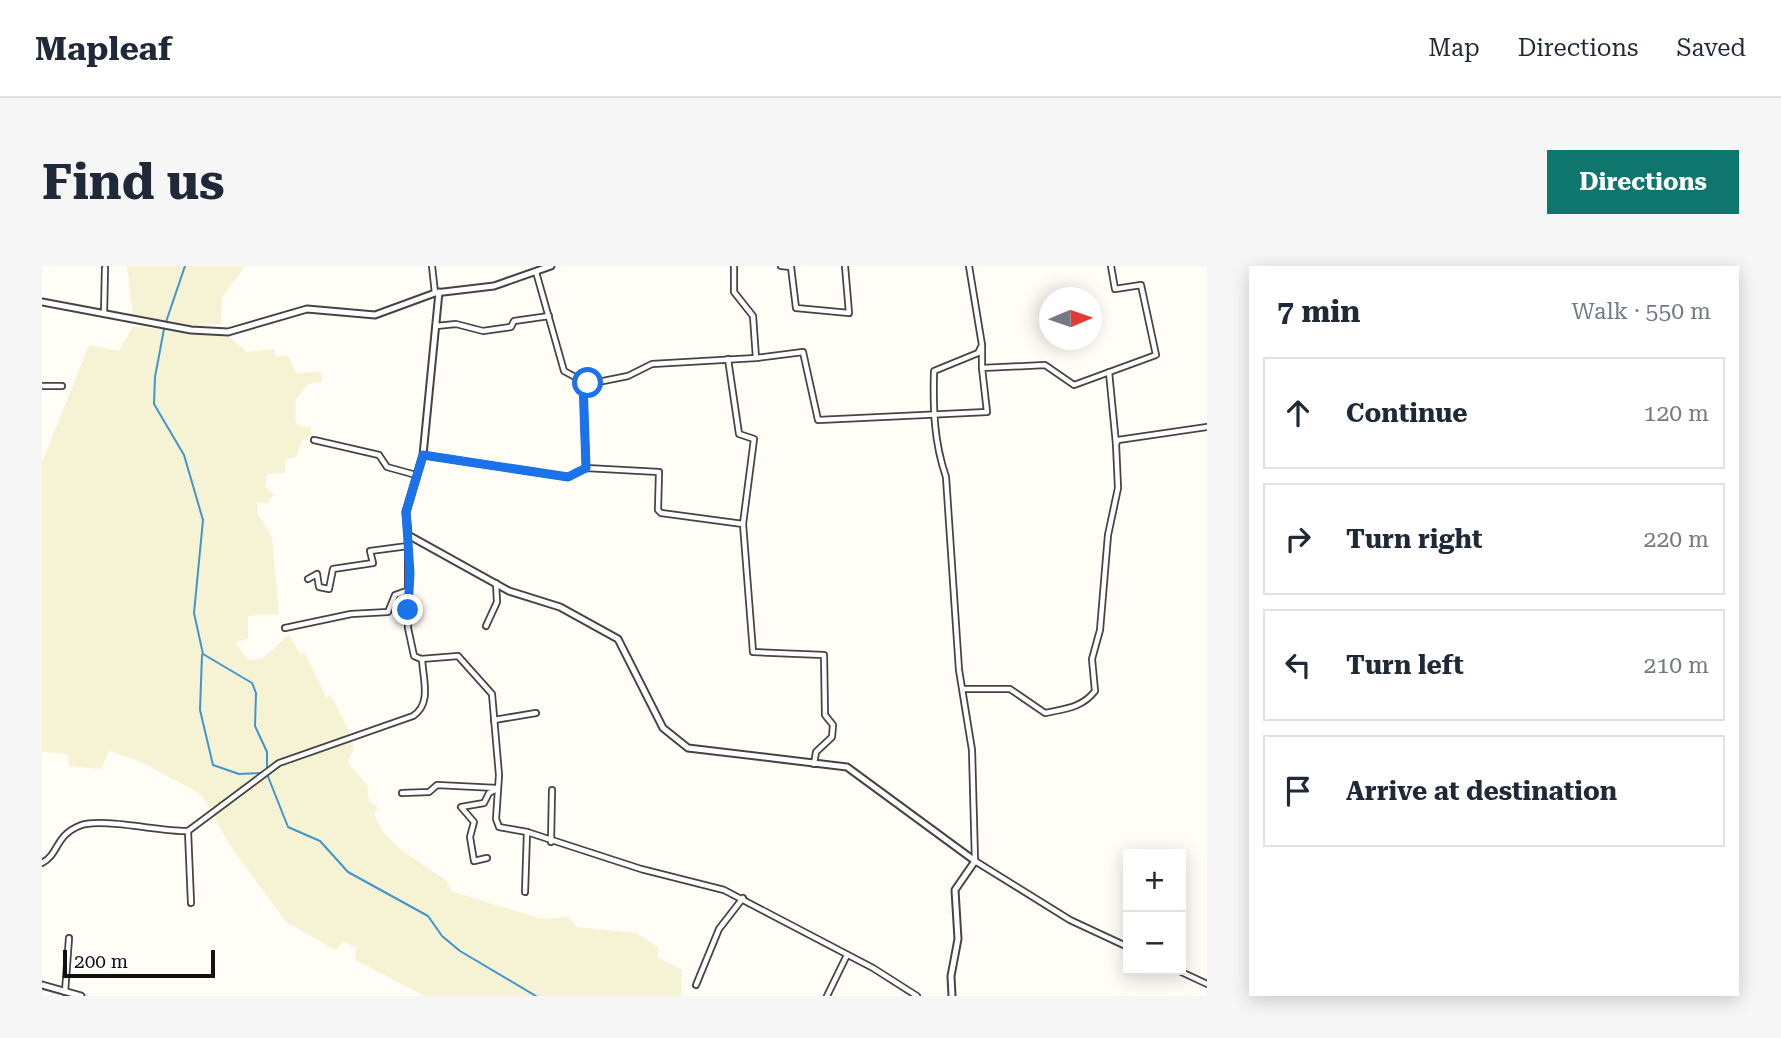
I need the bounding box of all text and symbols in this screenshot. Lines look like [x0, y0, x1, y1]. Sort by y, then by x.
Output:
text: Mapleaf [35, 29, 172, 68]
text: Map [1428, 34, 1480, 62]
text: Directions [1518, 34, 1638, 62]
text: Saved [1676, 34, 1746, 62]
button: Directions [1547, 150, 1739, 214]
text: Find us [42, 154, 225, 211]
north arrow [1039, 287, 1102, 350]
text: 7 min [1277, 294, 1360, 329]
text: Walk · 550 m [1572, 298, 1711, 325]
route start [572, 367, 603, 398]
icon: ahead [1279, 394, 1317, 432]
text: Continue [1346, 398, 1468, 428]
text: 120 m [1644, 400, 1709, 427]
icon: right [1279, 520, 1317, 558]
text: Turn right [1346, 524, 1482, 554]
text: 220 m [1644, 526, 1709, 553]
route end [392, 594, 423, 625]
icon: left [1279, 646, 1317, 684]
text: Turn left [1346, 650, 1464, 680]
text: 210 m [1644, 652, 1709, 679]
icon: arrive [1279, 772, 1317, 810]
text: Arrive at destination [1346, 776, 1617, 806]
map controls [1123, 849, 1186, 975]
button: + [1123, 849, 1186, 912]
button: − [1123, 912, 1186, 975]
scale bar [63, 947, 215, 979]
text: 200 m [74, 950, 128, 973]

